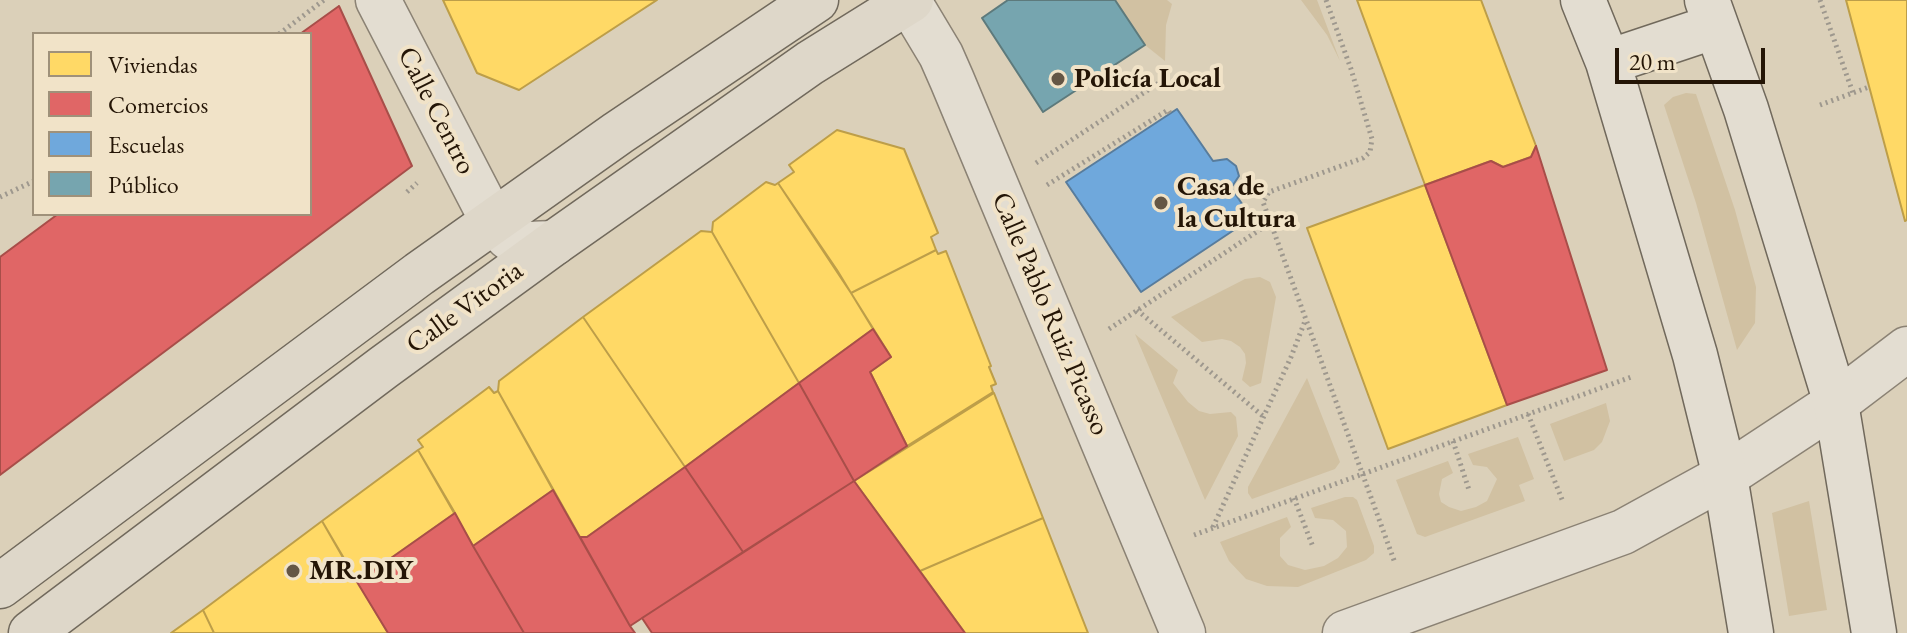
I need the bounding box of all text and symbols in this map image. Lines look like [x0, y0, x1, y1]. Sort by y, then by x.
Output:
legend [32, 32, 312, 216]
scale bar [1619, 32, 1769, 82]
street label: Calle Centro [390, 42, 482, 180]
text: 20 m [1629, 46, 1676, 77]
text: Viviendas [108, 49, 197, 80]
place label: Policía Local [1074, 62, 1221, 96]
marker: Policía Local [1049, 70, 1067, 88]
text: Comercios [108, 89, 208, 120]
text: Escuelas [108, 129, 184, 160]
text: Público [108, 169, 179, 200]
place label: Casa de la Cultura [1177, 170, 1296, 236]
street label: Calle Pablo Ruiz Picasso [984, 188, 1116, 440]
marker: Casa de la Cultura [1152, 194, 1170, 212]
street label: Calle Vitoria [400, 254, 530, 362]
place label: MR.DIY [309, 554, 413, 588]
marker: MR.DIY [284, 562, 302, 580]

